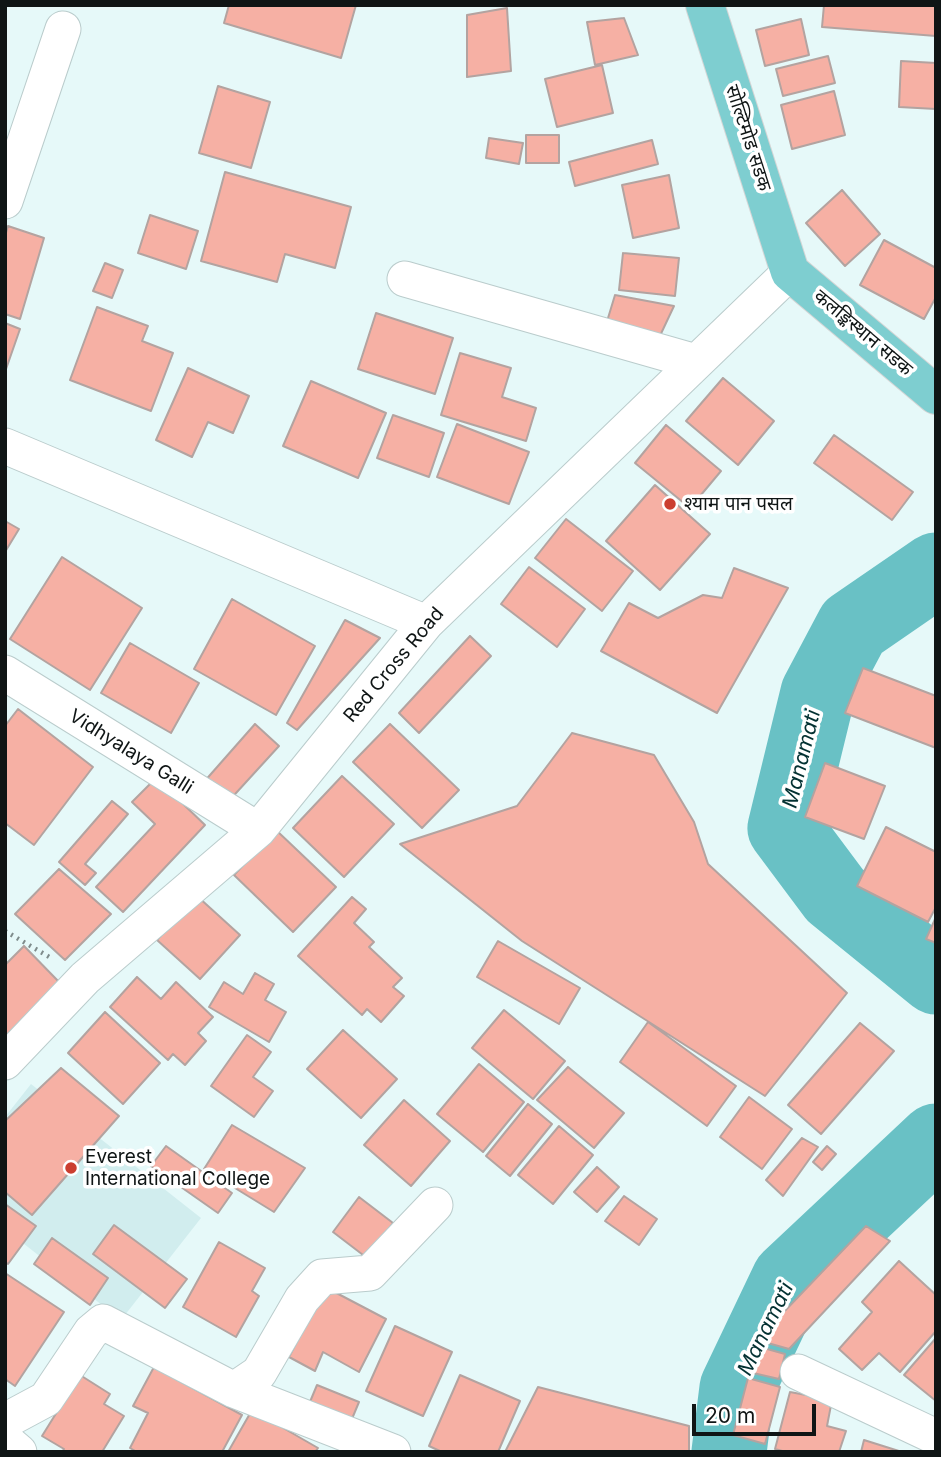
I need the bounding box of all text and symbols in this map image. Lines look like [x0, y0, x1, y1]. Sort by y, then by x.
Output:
street label: सोल्टिमोड सडक [720, 82, 776, 194]
street label: कलङ्किस्थान सडक [809, 285, 917, 381]
place label: श्याम पान पसल [684, 493, 793, 515]
marker: श्याम पान पसल [662, 496, 678, 512]
street label: Red Cross Road [339, 603, 449, 727]
street label: Vidhyalaya Galli [65, 705, 197, 799]
water label: Manamati [778, 707, 826, 811]
place label: Everest International College [85, 1146, 270, 1190]
marker: Everest International College [63, 1160, 79, 1176]
water label: Manamati [733, 1278, 799, 1380]
scale bar [696, 1390, 820, 1434]
text: 20 m [705, 1403, 755, 1428]

